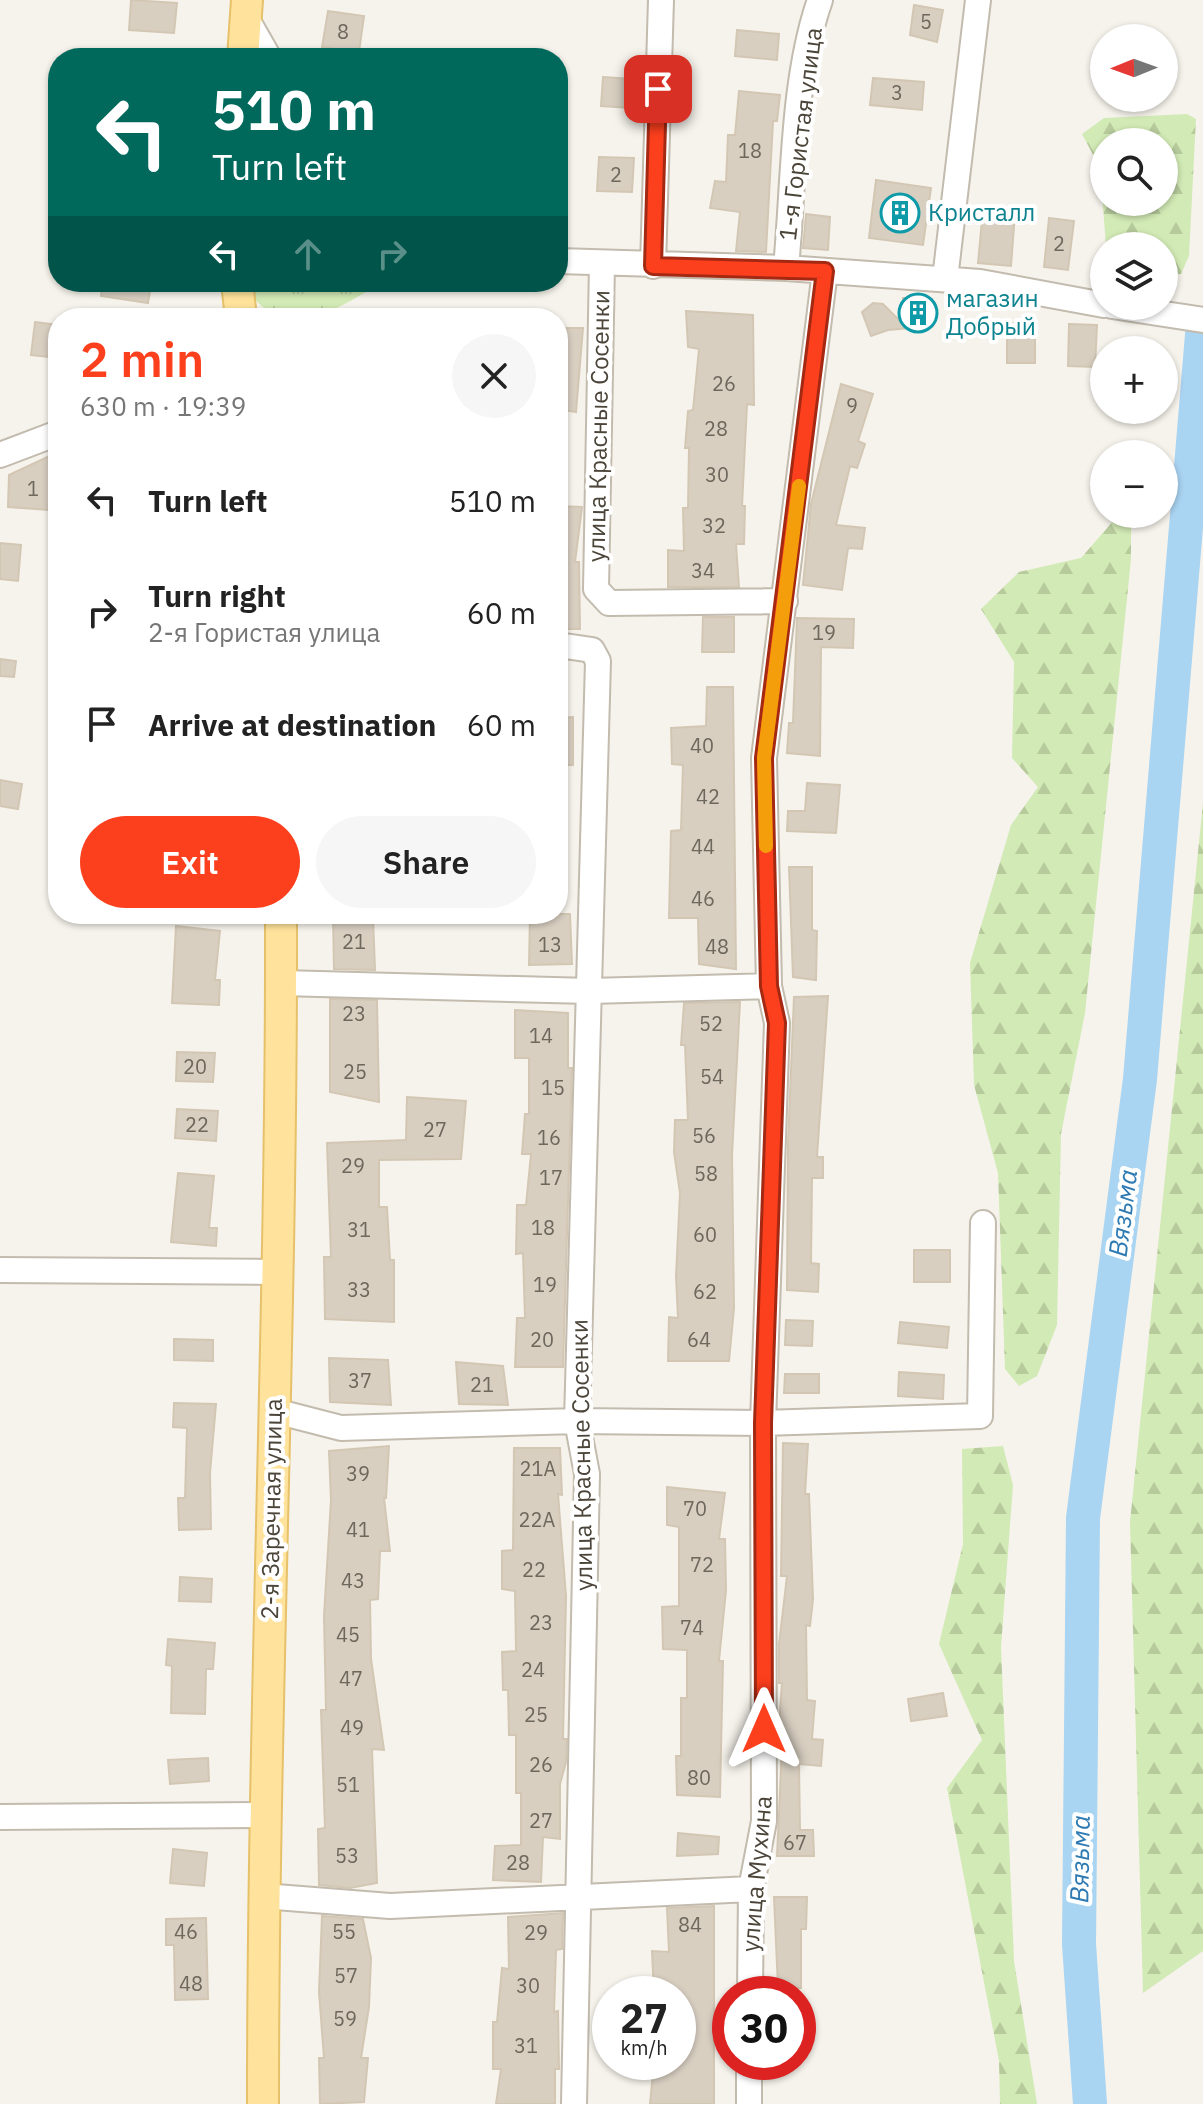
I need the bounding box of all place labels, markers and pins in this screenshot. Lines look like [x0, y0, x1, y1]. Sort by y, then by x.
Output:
pin [624, 55, 692, 123]
building icon: Кристалл [879, 192, 921, 234]
place label: Кристалл [928, 196, 1035, 228]
place label: магазин Добрый [946, 282, 1039, 342]
building icon: магазин Добрый [897, 292, 939, 334]

